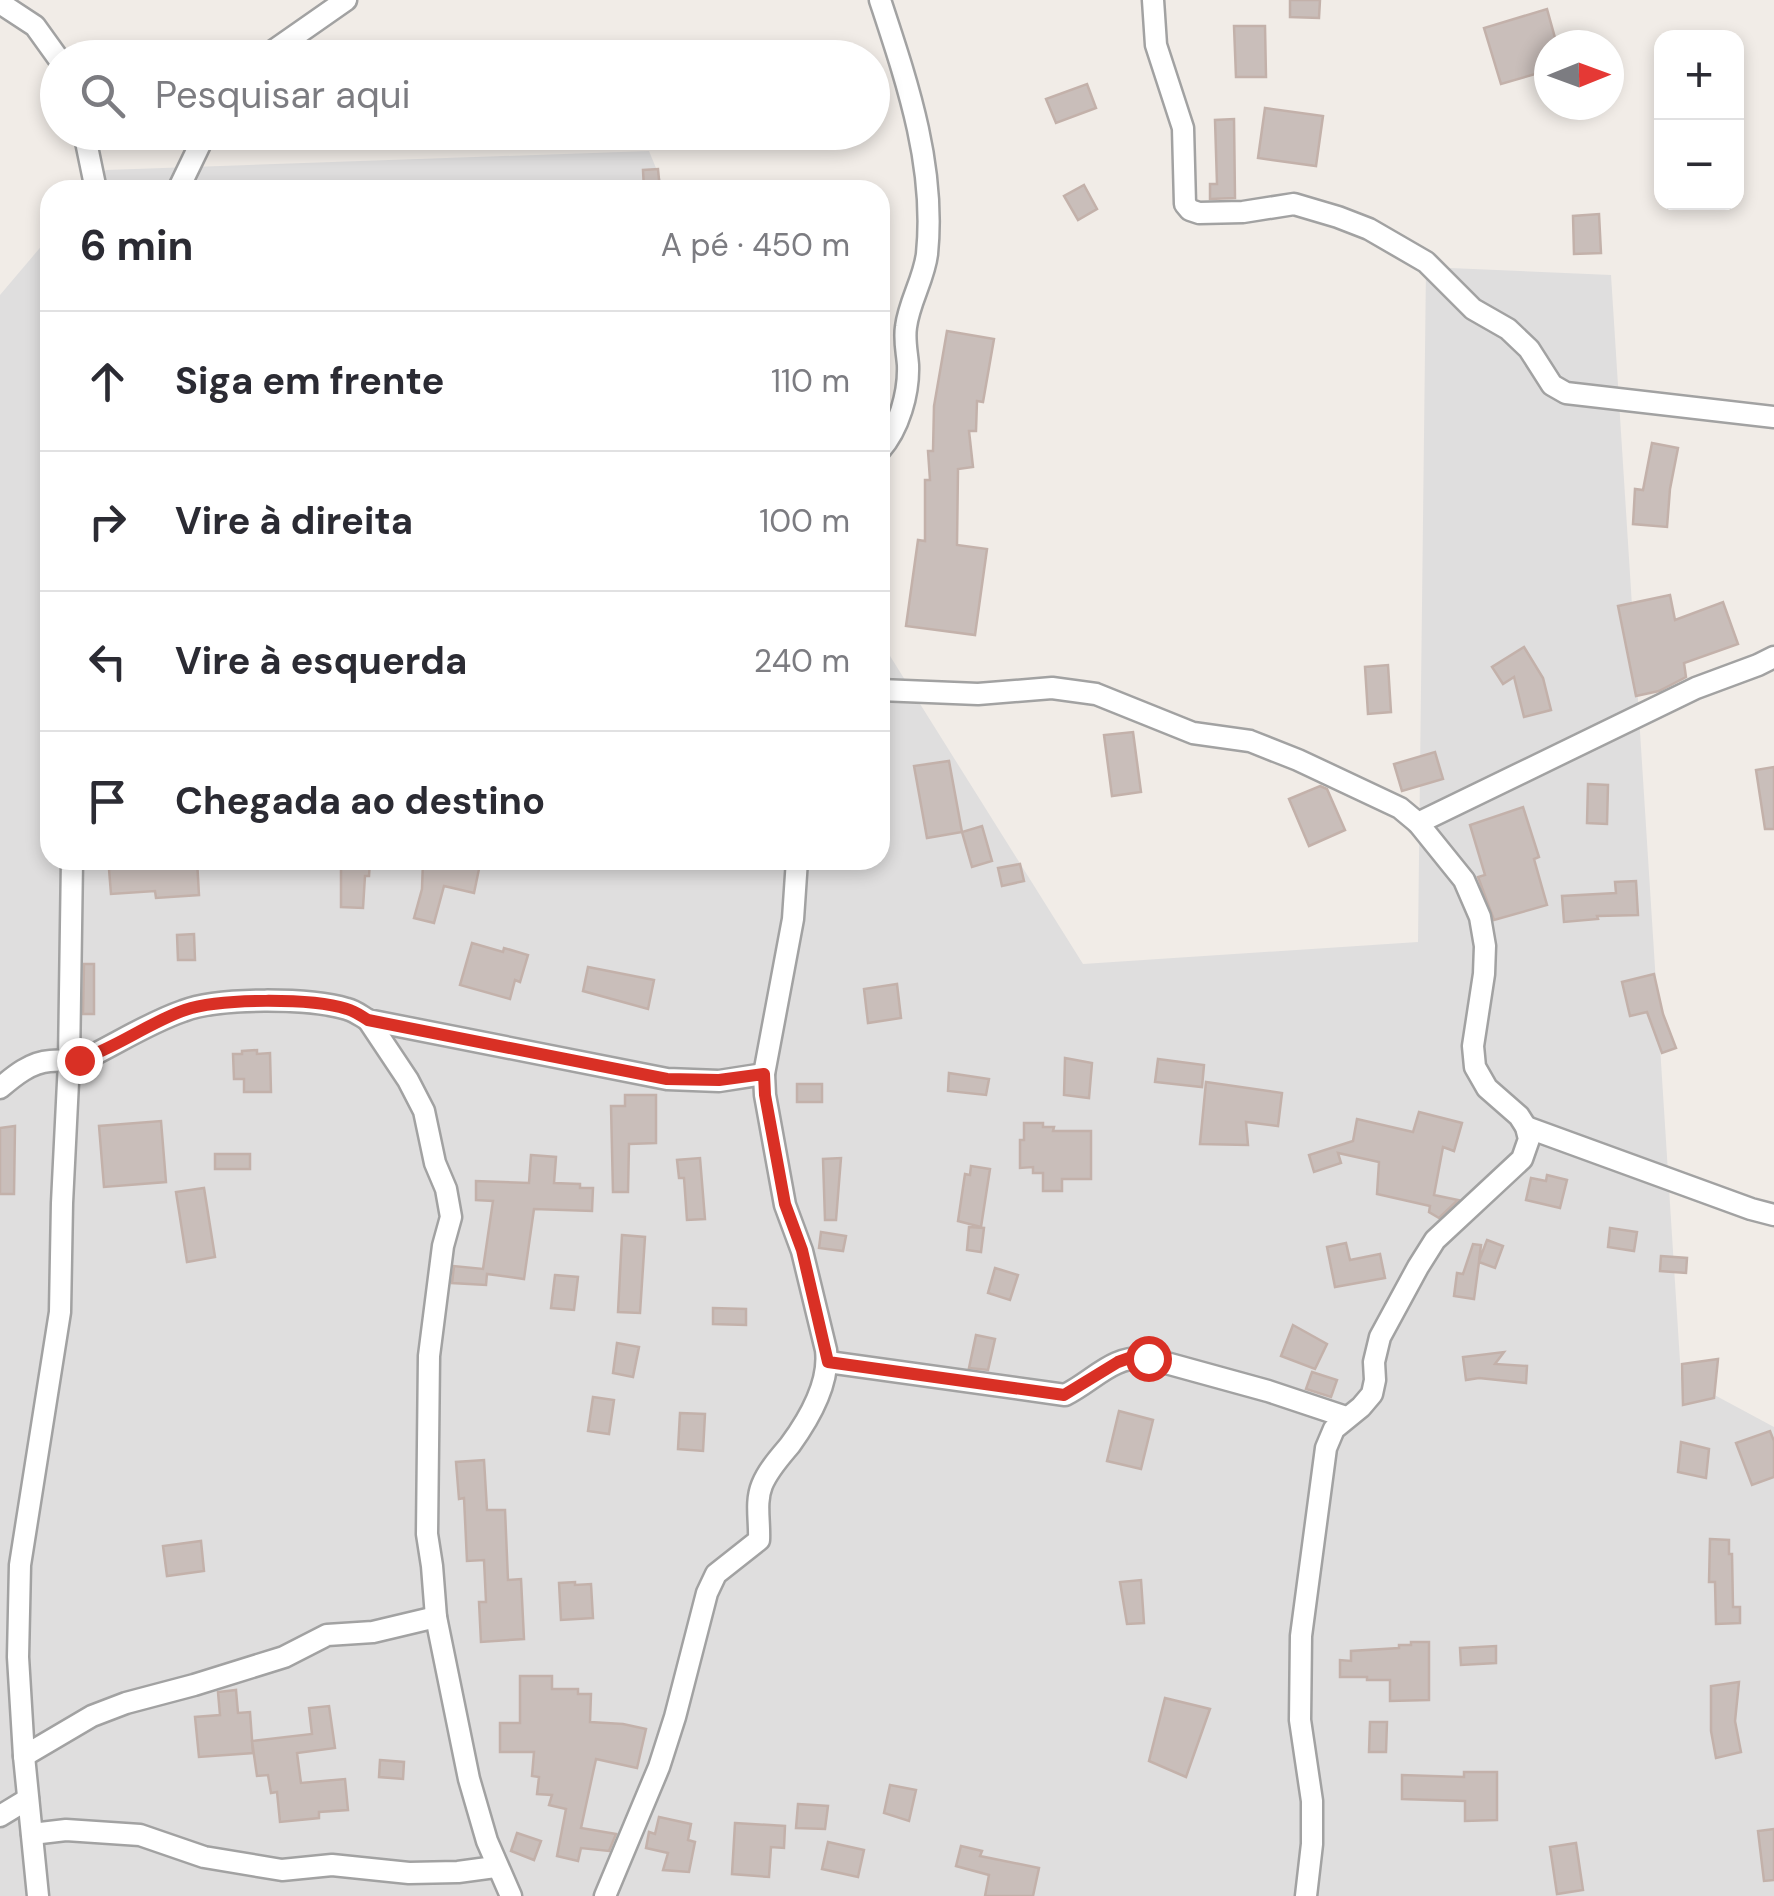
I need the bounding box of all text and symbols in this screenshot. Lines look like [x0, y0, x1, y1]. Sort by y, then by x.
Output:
north arrow [1534, 30, 1624, 120]
map controls [1654, 30, 1744, 210]
button: + [1654, 30, 1744, 120]
search box [40, 40, 890, 150]
icon: search [75, 68, 130, 123]
text: Pesquisar aqui [155, 70, 411, 120]
button: − [1654, 120, 1744, 210]
text: 6 min [80, 218, 193, 273]
text: A pé · 450 m [661, 224, 850, 266]
icon: ahead [80, 354, 135, 409]
text: Siga em frente [175, 356, 444, 406]
text: 110 m [771, 360, 850, 402]
icon: right [80, 494, 135, 549]
text: Vire à direita [175, 496, 413, 546]
text: 100 m [759, 500, 850, 542]
icon: left [80, 634, 135, 689]
text: Vire à esquerda [175, 636, 467, 686]
text: 240 m [754, 640, 850, 682]
icon: arrive [80, 774, 135, 829]
text: Chegada ao destino [175, 776, 545, 826]
route end [57, 1038, 103, 1084]
route start [1126, 1336, 1172, 1382]

